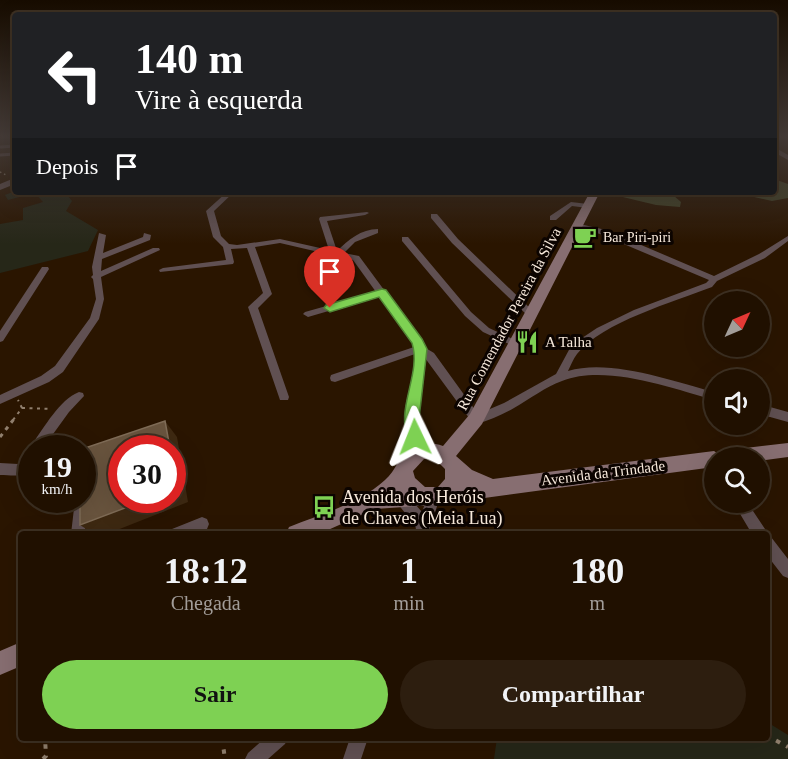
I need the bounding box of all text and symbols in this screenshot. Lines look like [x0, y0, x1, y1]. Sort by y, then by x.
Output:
icon: left [36, 36, 114, 114]
text: 140 m [135, 36, 244, 82]
text: Vire à esquerda [135, 85, 303, 115]
icon: arrive [110, 150, 143, 183]
text: Depois [36, 154, 98, 179]
cafe icon: Bar Piri-piri [572, 224, 598, 250]
street label: Rua Comendador Pereira da Silva [454, 225, 564, 413]
place label: Bar Piri-piri [603, 230, 671, 245]
pin [304, 246, 355, 308]
icon: arrive [313, 255, 346, 288]
north arrow [704, 291, 770, 357]
map controls [704, 291, 770, 513]
restaurant icon: A Talha [514, 329, 540, 355]
place label: A Talha [545, 334, 592, 350]
button: sound [704, 369, 770, 435]
position arrow [383, 405, 447, 469]
speed limit sign: 30 [108, 435, 186, 513]
button: search [704, 447, 770, 513]
text: 19 [42, 450, 72, 483]
street label: Avenida da Trindade [540, 457, 666, 489]
text: km/h [42, 481, 72, 497]
place label: Avenida dos Heróis de Chaves (Meia Lua) [342, 487, 502, 529]
bus stop icon: Avenida dos Heróis de Chaves (Meia Lua) [311, 494, 337, 520]
text: 18:12 [164, 551, 248, 591]
text: 1 [400, 551, 418, 591]
text: 180 [570, 551, 624, 591]
text: Chegada [171, 592, 241, 614]
text: min [393, 592, 425, 614]
text: m [590, 592, 605, 614]
button: Sair [42, 660, 388, 729]
button: Compartilhar [400, 660, 746, 729]

